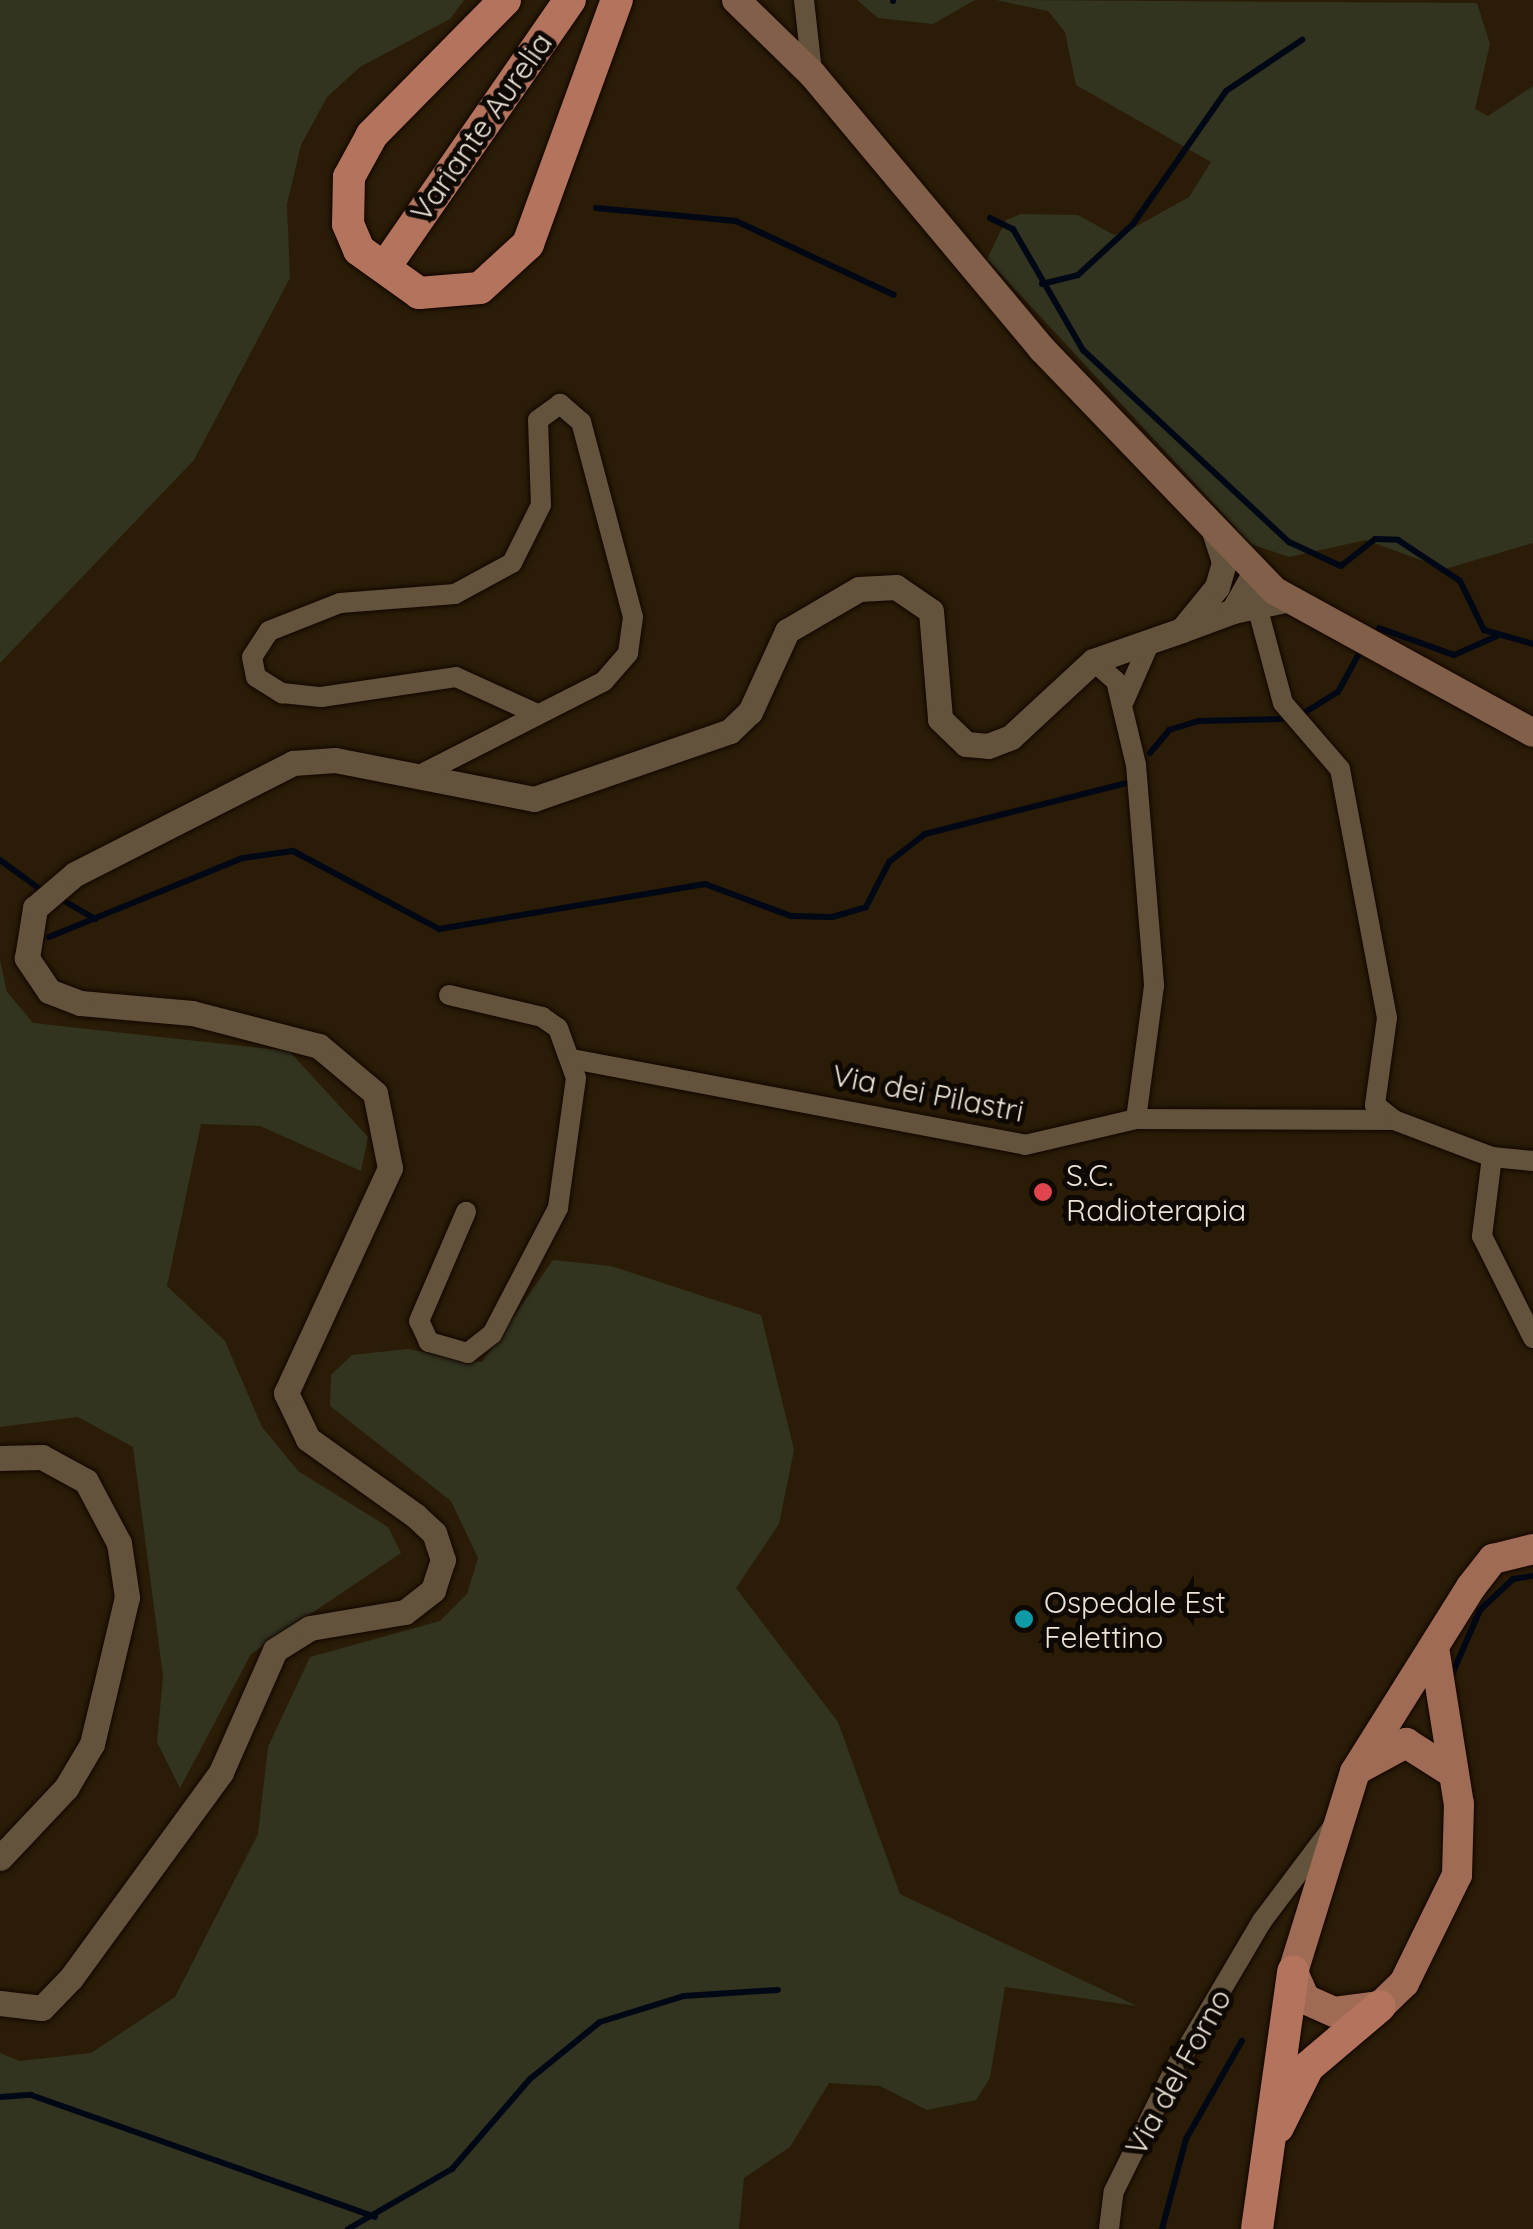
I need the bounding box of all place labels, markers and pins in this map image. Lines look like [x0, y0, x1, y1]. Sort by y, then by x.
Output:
place label: S.C. Radioterapia [1066, 1157, 1246, 1228]
marker: S.C. Radioterapia [1030, 1179, 1056, 1205]
place label: Ospedale Est Felettino [1044, 1584, 1226, 1654]
marker: Ospedale Est Felettino [1013, 1608, 1035, 1630]

